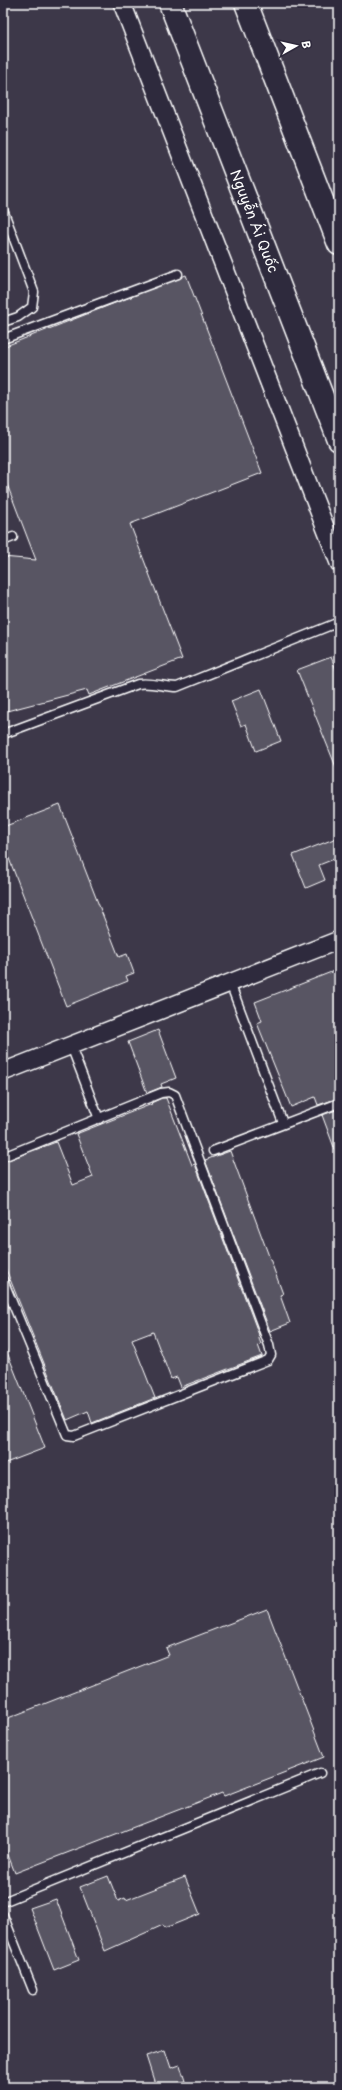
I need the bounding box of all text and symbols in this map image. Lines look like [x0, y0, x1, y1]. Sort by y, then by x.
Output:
north arrow [276, 26, 316, 66]
text: B [297, 40, 315, 50]
street label: Nguyễn Ái Quốc [225, 166, 284, 276]

